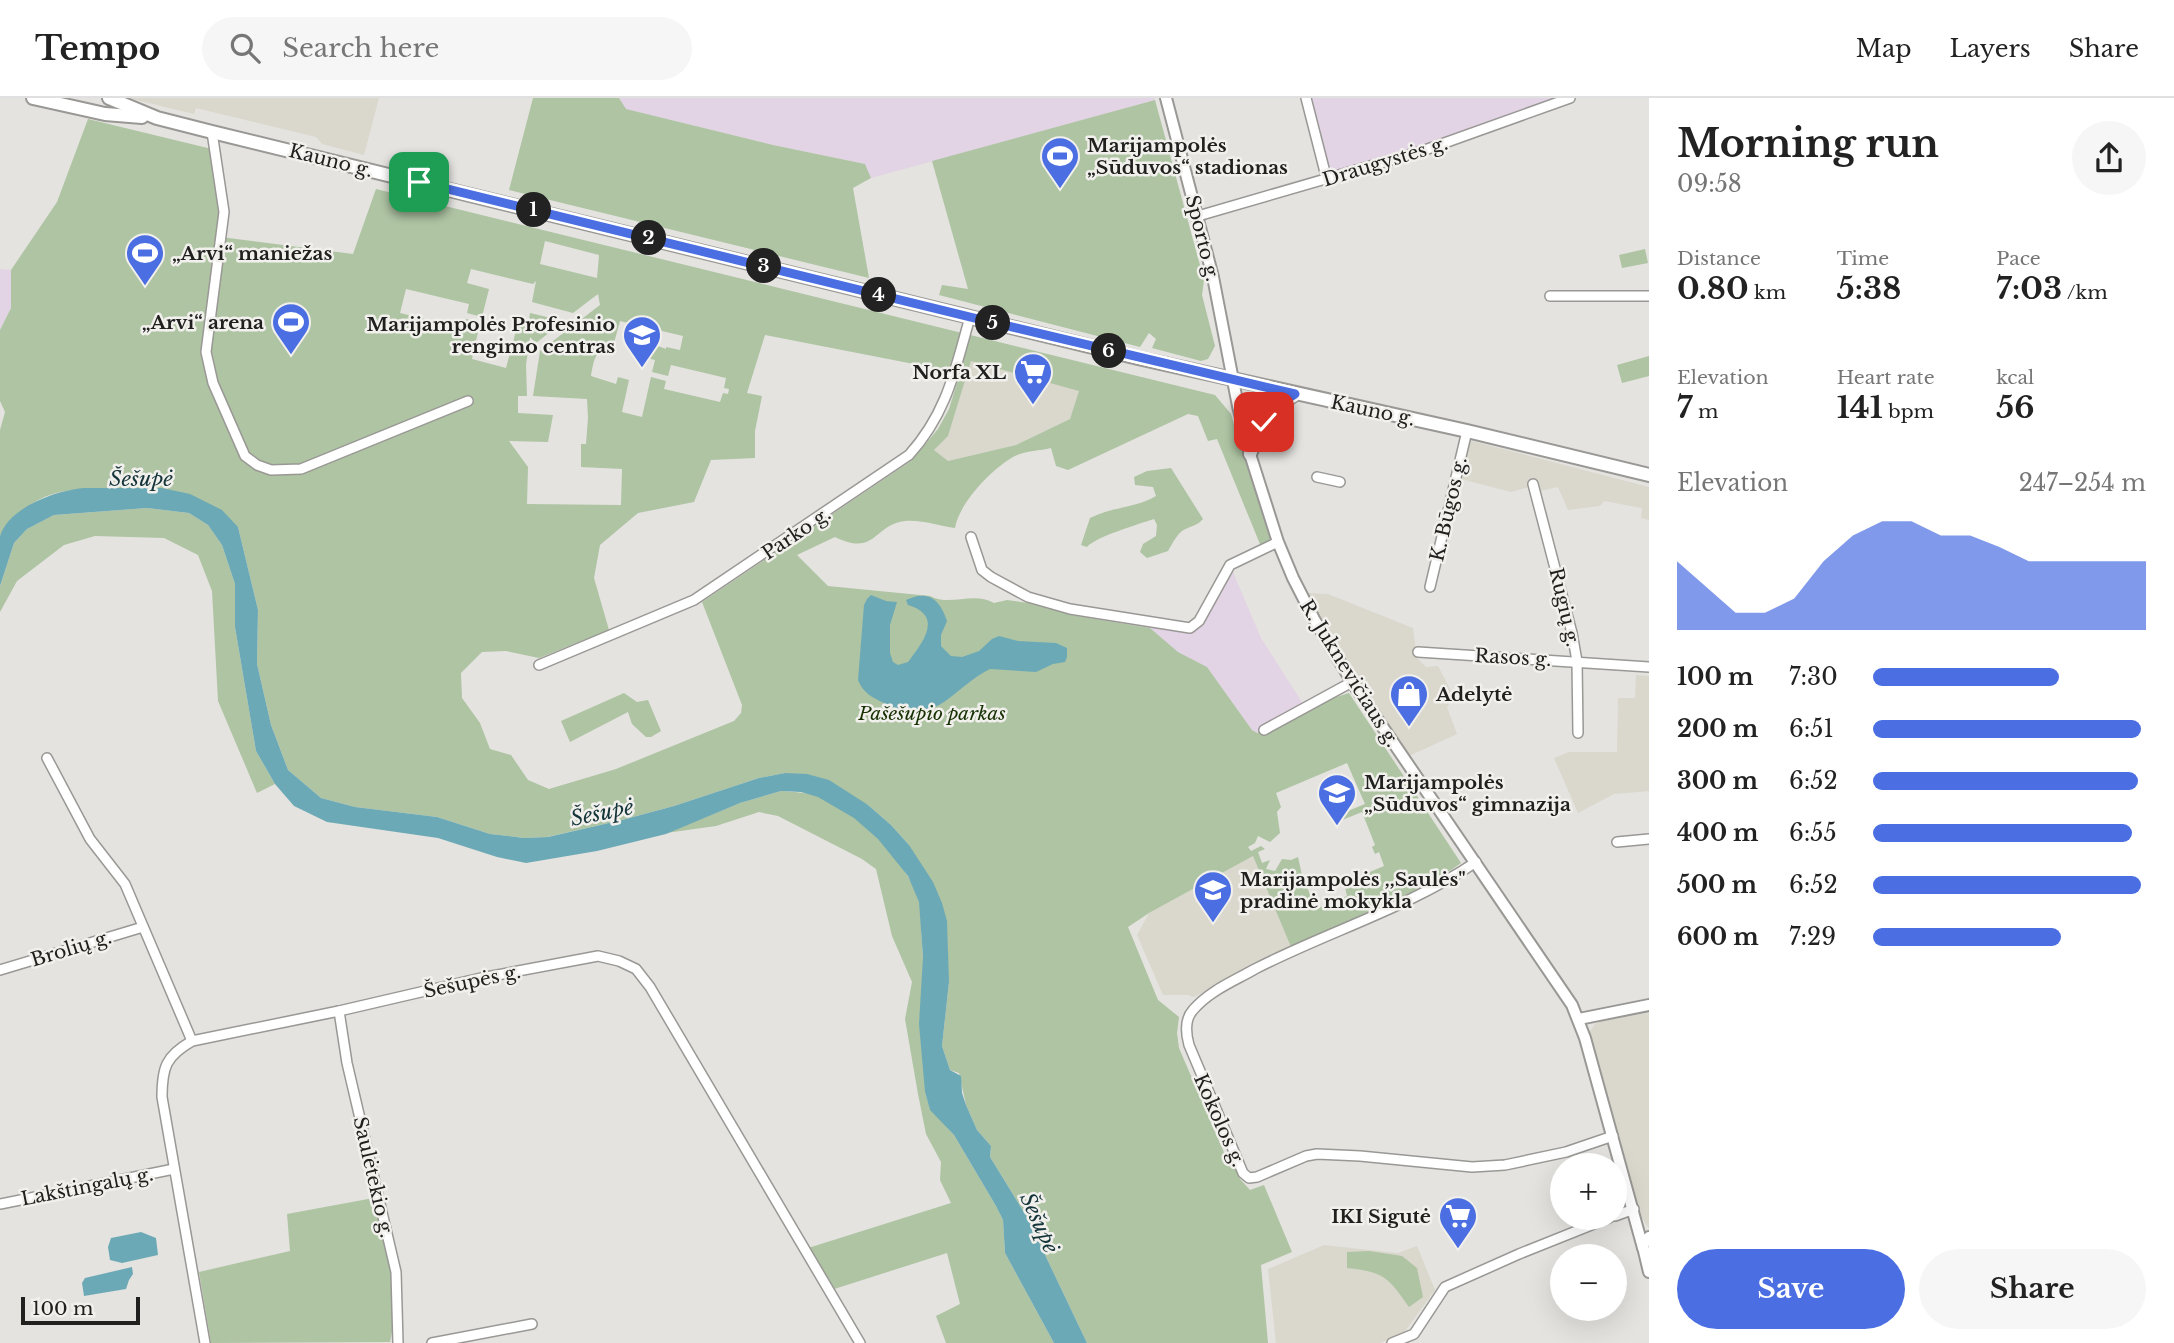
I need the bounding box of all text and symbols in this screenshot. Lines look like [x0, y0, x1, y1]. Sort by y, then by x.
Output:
search box [202, 17, 692, 80]
text: Tempo [35, 28, 160, 69]
icon: search [226, 29, 264, 67]
text: Search here [282, 32, 439, 64]
text: Map [1856, 34, 1912, 63]
text: Layers [1950, 34, 2031, 63]
text: Share [2069, 34, 2139, 63]
text: Morning run [1677, 120, 1939, 167]
button: share [2072, 121, 2146, 195]
street label: Draugystės g. [1320, 132, 1450, 191]
place label: Marijampolės „Sūduvos“ stadionas [1087, 134, 1288, 179]
sports icon: Marijampolės „Sūduvos“ stadionas [1039, 135, 1081, 190]
street label: Kauno g. [287, 139, 375, 182]
pin [389, 152, 449, 212]
icon: arrive [400, 163, 438, 201]
text: 09:58 [1677, 170, 1742, 198]
pin: 1 [516, 192, 552, 228]
street label: Sporto g. [1181, 193, 1224, 284]
text: 1 [529, 198, 538, 221]
pin: 2 [632, 220, 666, 256]
text: 2 [642, 226, 655, 249]
sports icon: „Arvi“ maniežas [124, 232, 166, 287]
place label: „Arvi“ maniežas [172, 242, 332, 265]
text: Distance [1677, 247, 1761, 270]
text: Time [1837, 247, 1889, 270]
text: Pace [1996, 247, 2041, 270]
pin: 3 [746, 248, 782, 284]
text: 3 [757, 254, 770, 277]
text: 0.80 [1677, 270, 1749, 307]
text: 5:38 [1837, 270, 1901, 307]
text: 7:03 [1996, 270, 2062, 307]
pin: 4 [862, 278, 896, 312]
text: km [1749, 281, 1786, 304]
text: /km [2062, 281, 2108, 304]
text: 4 [872, 283, 885, 306]
sports icon: „Arvi“ arena [270, 301, 312, 356]
pin: 5 [976, 306, 1010, 341]
place label: „Arvi“ arena [142, 311, 264, 334]
text: 5 [987, 311, 998, 334]
place label: Marijampolės Profesinio rengimo centras [367, 313, 615, 358]
school or university icon: Marijampolės Profesinio rengimo centras [621, 314, 663, 369]
pin: 6 [1092, 334, 1126, 368]
text: 6 [1102, 339, 1115, 362]
supermarket icon: Norfa XL [1012, 351, 1054, 406]
place label: Norfa XL [912, 361, 1007, 384]
text: Elevation [1677, 366, 1769, 389]
text: Heart rate [1837, 366, 1935, 389]
text: kcal [1996, 366, 2034, 389]
text: 7 [1677, 389, 1692, 426]
text: 141 [1837, 389, 1883, 426]
text: 56 [1996, 389, 2034, 426]
street label: Kauno g. [1329, 390, 1417, 431]
pin [1234, 392, 1294, 452]
text: m [1692, 400, 1718, 423]
text: bpm [1883, 400, 1934, 423]
icon: check [1245, 403, 1283, 441]
street label: K. Būgos g. [1425, 455, 1472, 564]
water label: Šešupė [109, 466, 173, 492]
text: Elevation [1677, 469, 1788, 497]
text: 247–254 m [2019, 469, 2146, 497]
street label: Parko g. [758, 502, 835, 565]
street label: Rugių g. [1544, 565, 1585, 649]
street label: R. Juknevičiaus g. [1295, 595, 1404, 751]
street label: Rasos g. [1474, 644, 1552, 671]
text: 100 m [1677, 663, 1753, 691]
text: 7:30 [1789, 663, 1838, 691]
shop icon: Adelytė [1388, 673, 1430, 728]
place label: Adelytė [1435, 683, 1512, 706]
park label: Pašešupio parkas [857, 702, 1006, 725]
text: 200 m [1677, 715, 1758, 743]
text: 6:51 [1789, 715, 1834, 743]
text: 300 m [1677, 767, 1758, 795]
text: 6:52 [1789, 767, 1838, 795]
place label: Marijampolės „Sūduvos“ gimnazija [1364, 771, 1571, 816]
school or university icon: Marijampolės „Sūduvos“ gimnazija [1316, 772, 1358, 827]
water label: Šešupė [568, 794, 636, 832]
text: 400 m [1677, 819, 1759, 847]
text: 6:55 [1789, 819, 1836, 847]
place label: Marijampolės ,,Saulės" pradinė mokykla [1240, 868, 1466, 913]
school or university icon: Marijampolės ,,Saulės" pradinė mokykla [1192, 869, 1234, 924]
text: 500 m [1677, 871, 1757, 899]
text: 6:52 [1789, 871, 1838, 899]
text: 600 m [1677, 923, 1759, 951]
text: 7:29 [1789, 923, 1836, 951]
street label: Brolių g. [28, 925, 114, 972]
street label: Šešupės g. [421, 960, 523, 1003]
street label: Kokolos g. [1189, 1070, 1250, 1170]
street label: Saulėtekio g. [348, 1115, 399, 1240]
map controls [1550, 1153, 1627, 1321]
button: + [1550, 1153, 1627, 1230]
street label: Lakštingalų g. [19, 1162, 155, 1211]
water label: Šešupė [1014, 1189, 1064, 1258]
supermarket icon: IKI Sigutė [1437, 1195, 1479, 1250]
place label: IKI Sigutė [1331, 1205, 1431, 1228]
button: − [1550, 1244, 1627, 1321]
button: Save [1677, 1249, 1905, 1329]
button: Share [1919, 1249, 2146, 1329]
scale bar [21, 1294, 140, 1326]
text: 100 m [32, 1297, 93, 1320]

